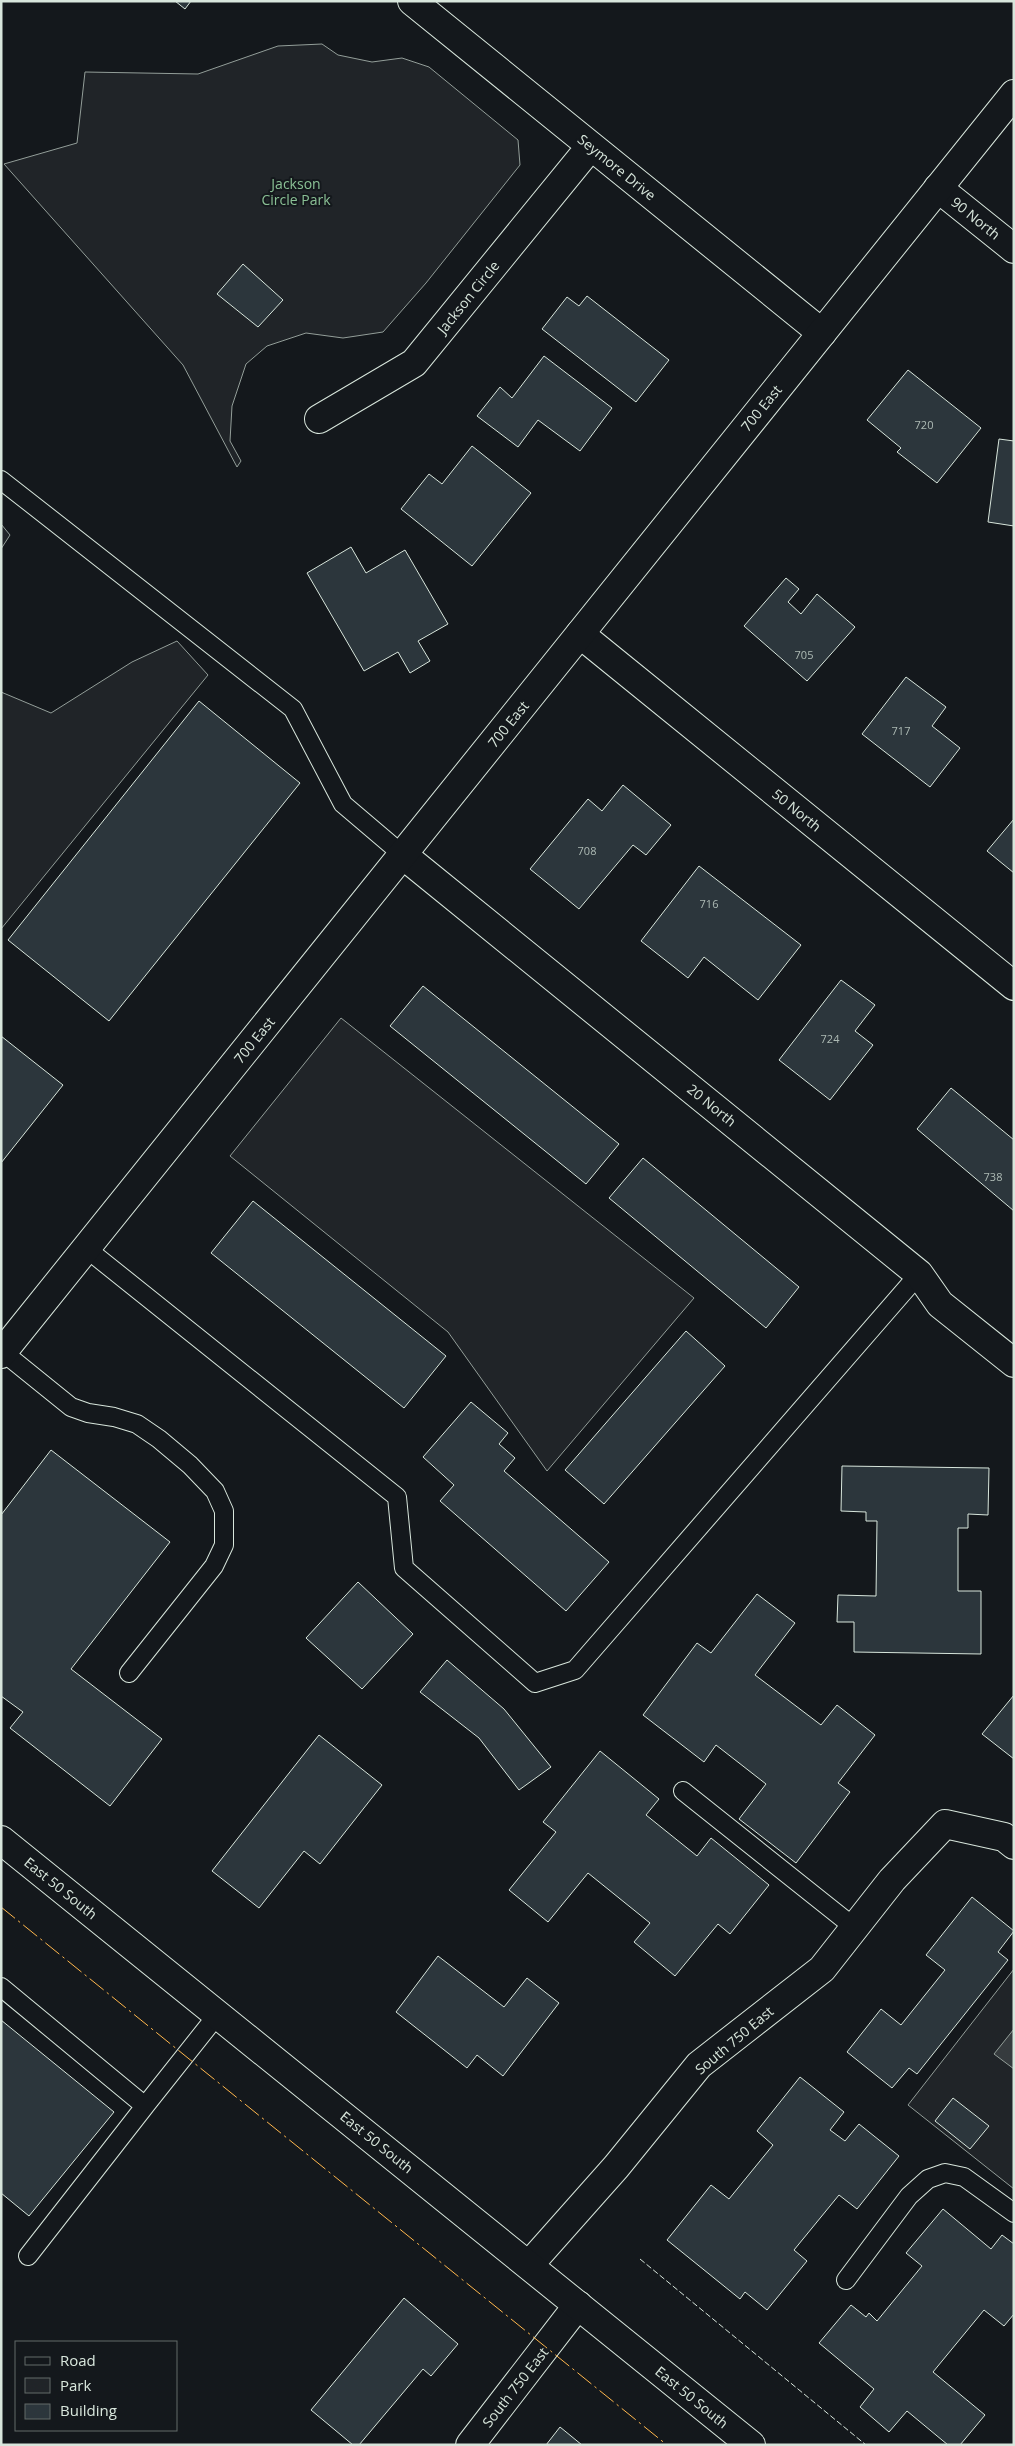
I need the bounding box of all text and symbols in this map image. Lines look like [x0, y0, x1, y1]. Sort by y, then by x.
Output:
street label: Seymore Drive [574, 130, 660, 204]
park label: Jackson Circle Park [261, 174, 331, 209]
street label: 90 North [948, 192, 1004, 244]
street label: Jackson Circle [431, 256, 504, 339]
street label: 700 East [736, 381, 786, 435]
house number: 720 [915, 417, 933, 432]
house number: 705 [795, 647, 813, 662]
street label: 700 East [483, 697, 533, 751]
house number: 717 [892, 723, 910, 738]
street label: 50 North [769, 784, 825, 836]
house number: 708 [578, 843, 596, 858]
house number: 716 [700, 896, 718, 911]
street label: 700 East [229, 1013, 279, 1067]
house number: 724 [821, 1031, 840, 1046]
street label: 20 North [684, 1079, 740, 1131]
house number: 738 [984, 1169, 1002, 1184]
street label: East 50 South [21, 1853, 101, 1923]
street label: South 750 East [691, 2002, 777, 2078]
street label: East 50 South [337, 2107, 417, 2177]
legend [15, 2341, 178, 2431]
street label: South 750 East [478, 2343, 552, 2431]
text: Road [60, 2350, 96, 2370]
street label: East 50 South [652, 2362, 732, 2432]
text: Park [60, 2375, 91, 2395]
text: Building [60, 2400, 117, 2420]

